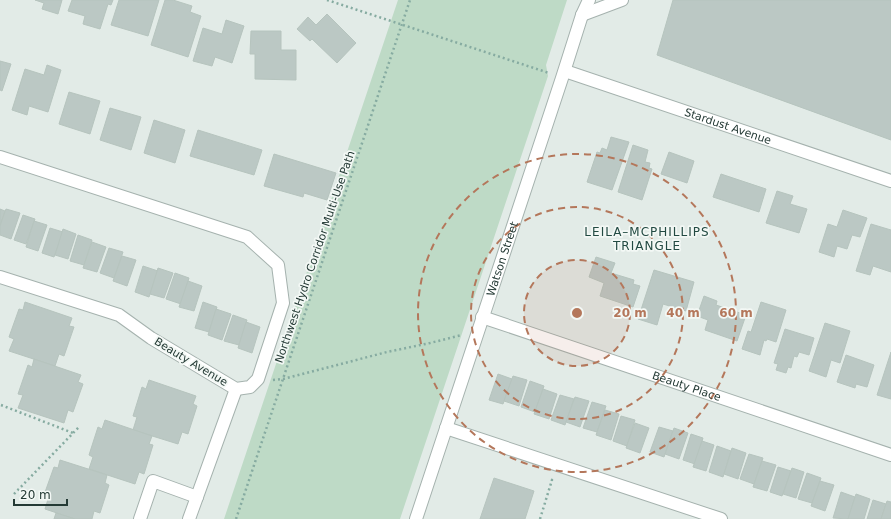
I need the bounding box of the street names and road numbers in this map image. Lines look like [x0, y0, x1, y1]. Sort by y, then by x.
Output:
street label: Stardust Avenue [683, 105, 773, 147]
street label: Northwest Hydro Corridor Multi-Use Path [272, 149, 358, 365]
street label: Watson Street [484, 219, 521, 298]
street label: Beauty Avenue [152, 335, 230, 389]
street label: Beauty Place [651, 368, 723, 404]

